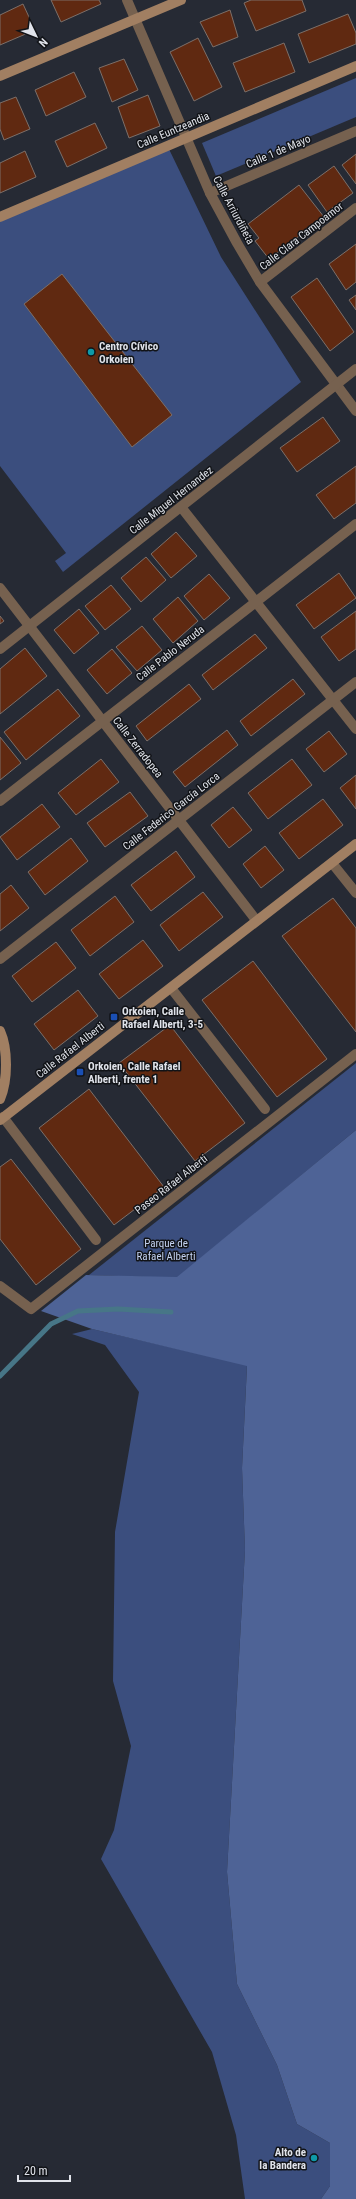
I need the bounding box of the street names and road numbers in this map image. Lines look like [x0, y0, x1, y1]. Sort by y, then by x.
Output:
street label: Calle Euntzeandia [135, 109, 211, 152]
street label: Calle 1 de Mayo [244, 132, 313, 171]
street label: Calle Arriurdiñeta [210, 174, 257, 247]
street label: Calle Clara Campoamor [257, 199, 346, 273]
street label: Calle Miguel Hernandez [127, 464, 216, 537]
street label: Calle Pablo Neruda [134, 623, 207, 684]
street label: Calle Zerradopea [110, 714, 165, 780]
street label: Calle Federico García Lorca [120, 770, 222, 853]
street label: Calle Rafael Alberti [34, 1020, 107, 1081]
street label: Paseo Rafael Alberti [132, 1152, 210, 1217]

